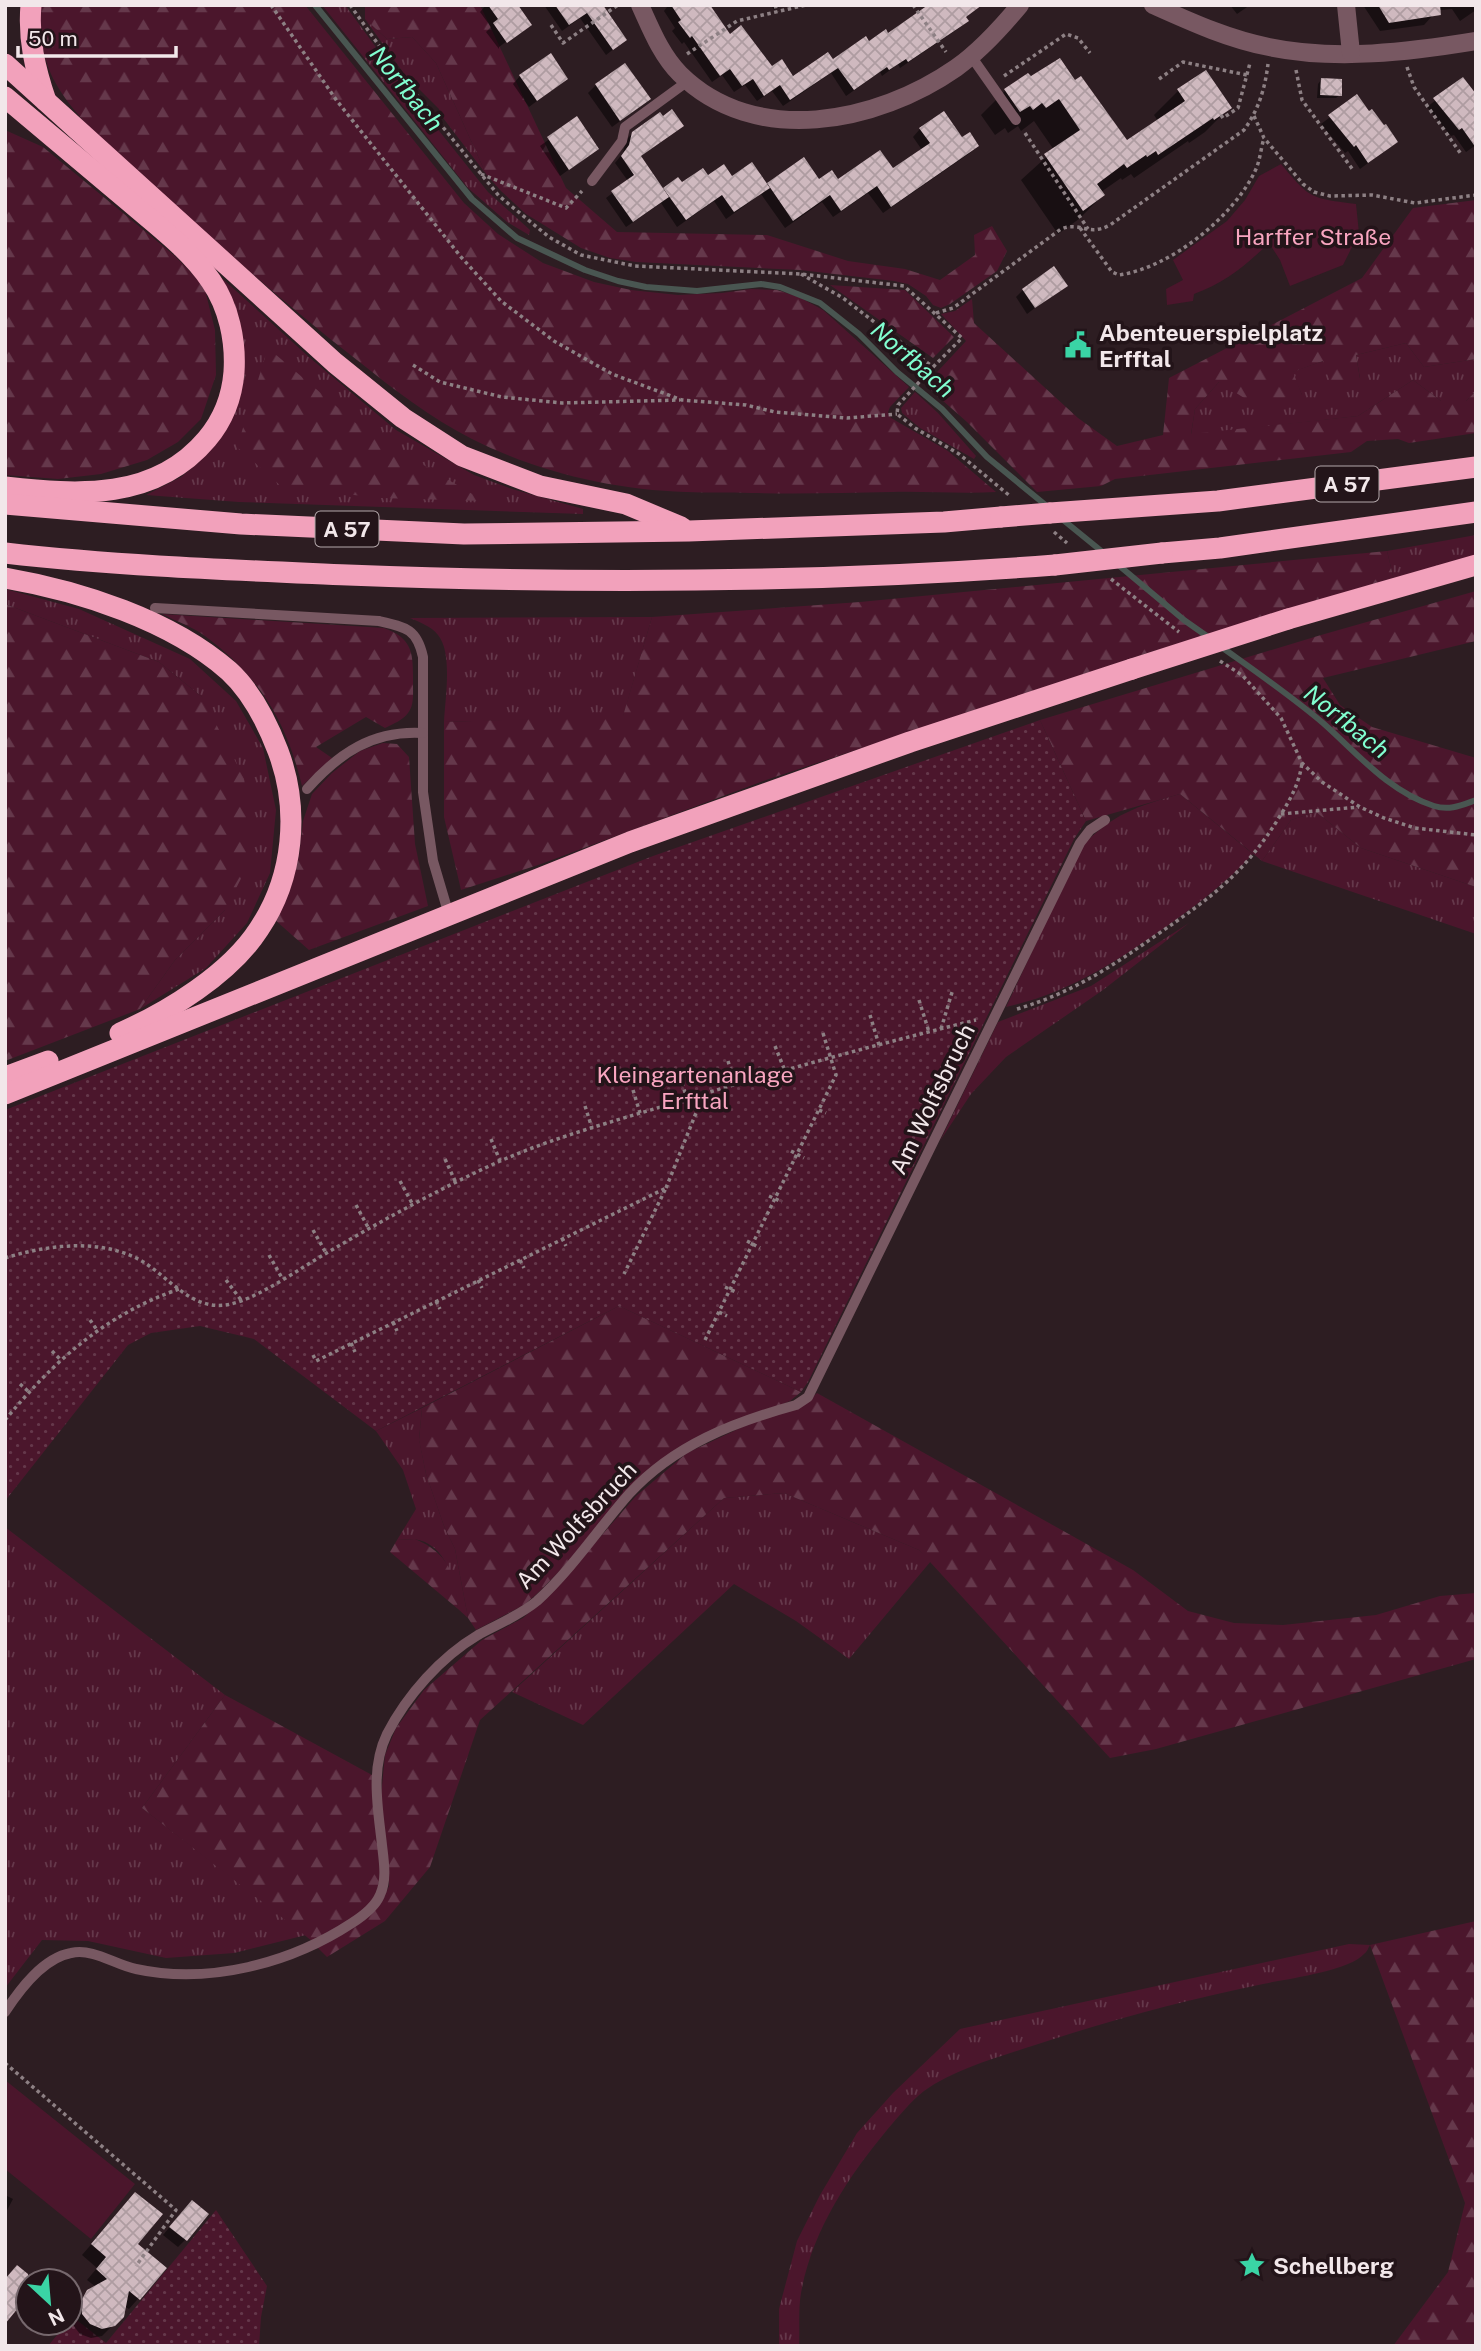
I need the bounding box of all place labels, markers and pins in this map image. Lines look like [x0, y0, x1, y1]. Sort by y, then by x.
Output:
place label: Abenteuerspielplatz Erfftal [1099, 319, 1323, 372]
public building icon: Abenteuerspielplatz Erfftal [1063, 330, 1093, 360]
place icon: Schellberg [1237, 2250, 1267, 2280]
place label: Schellberg [1273, 2252, 1394, 2279]

